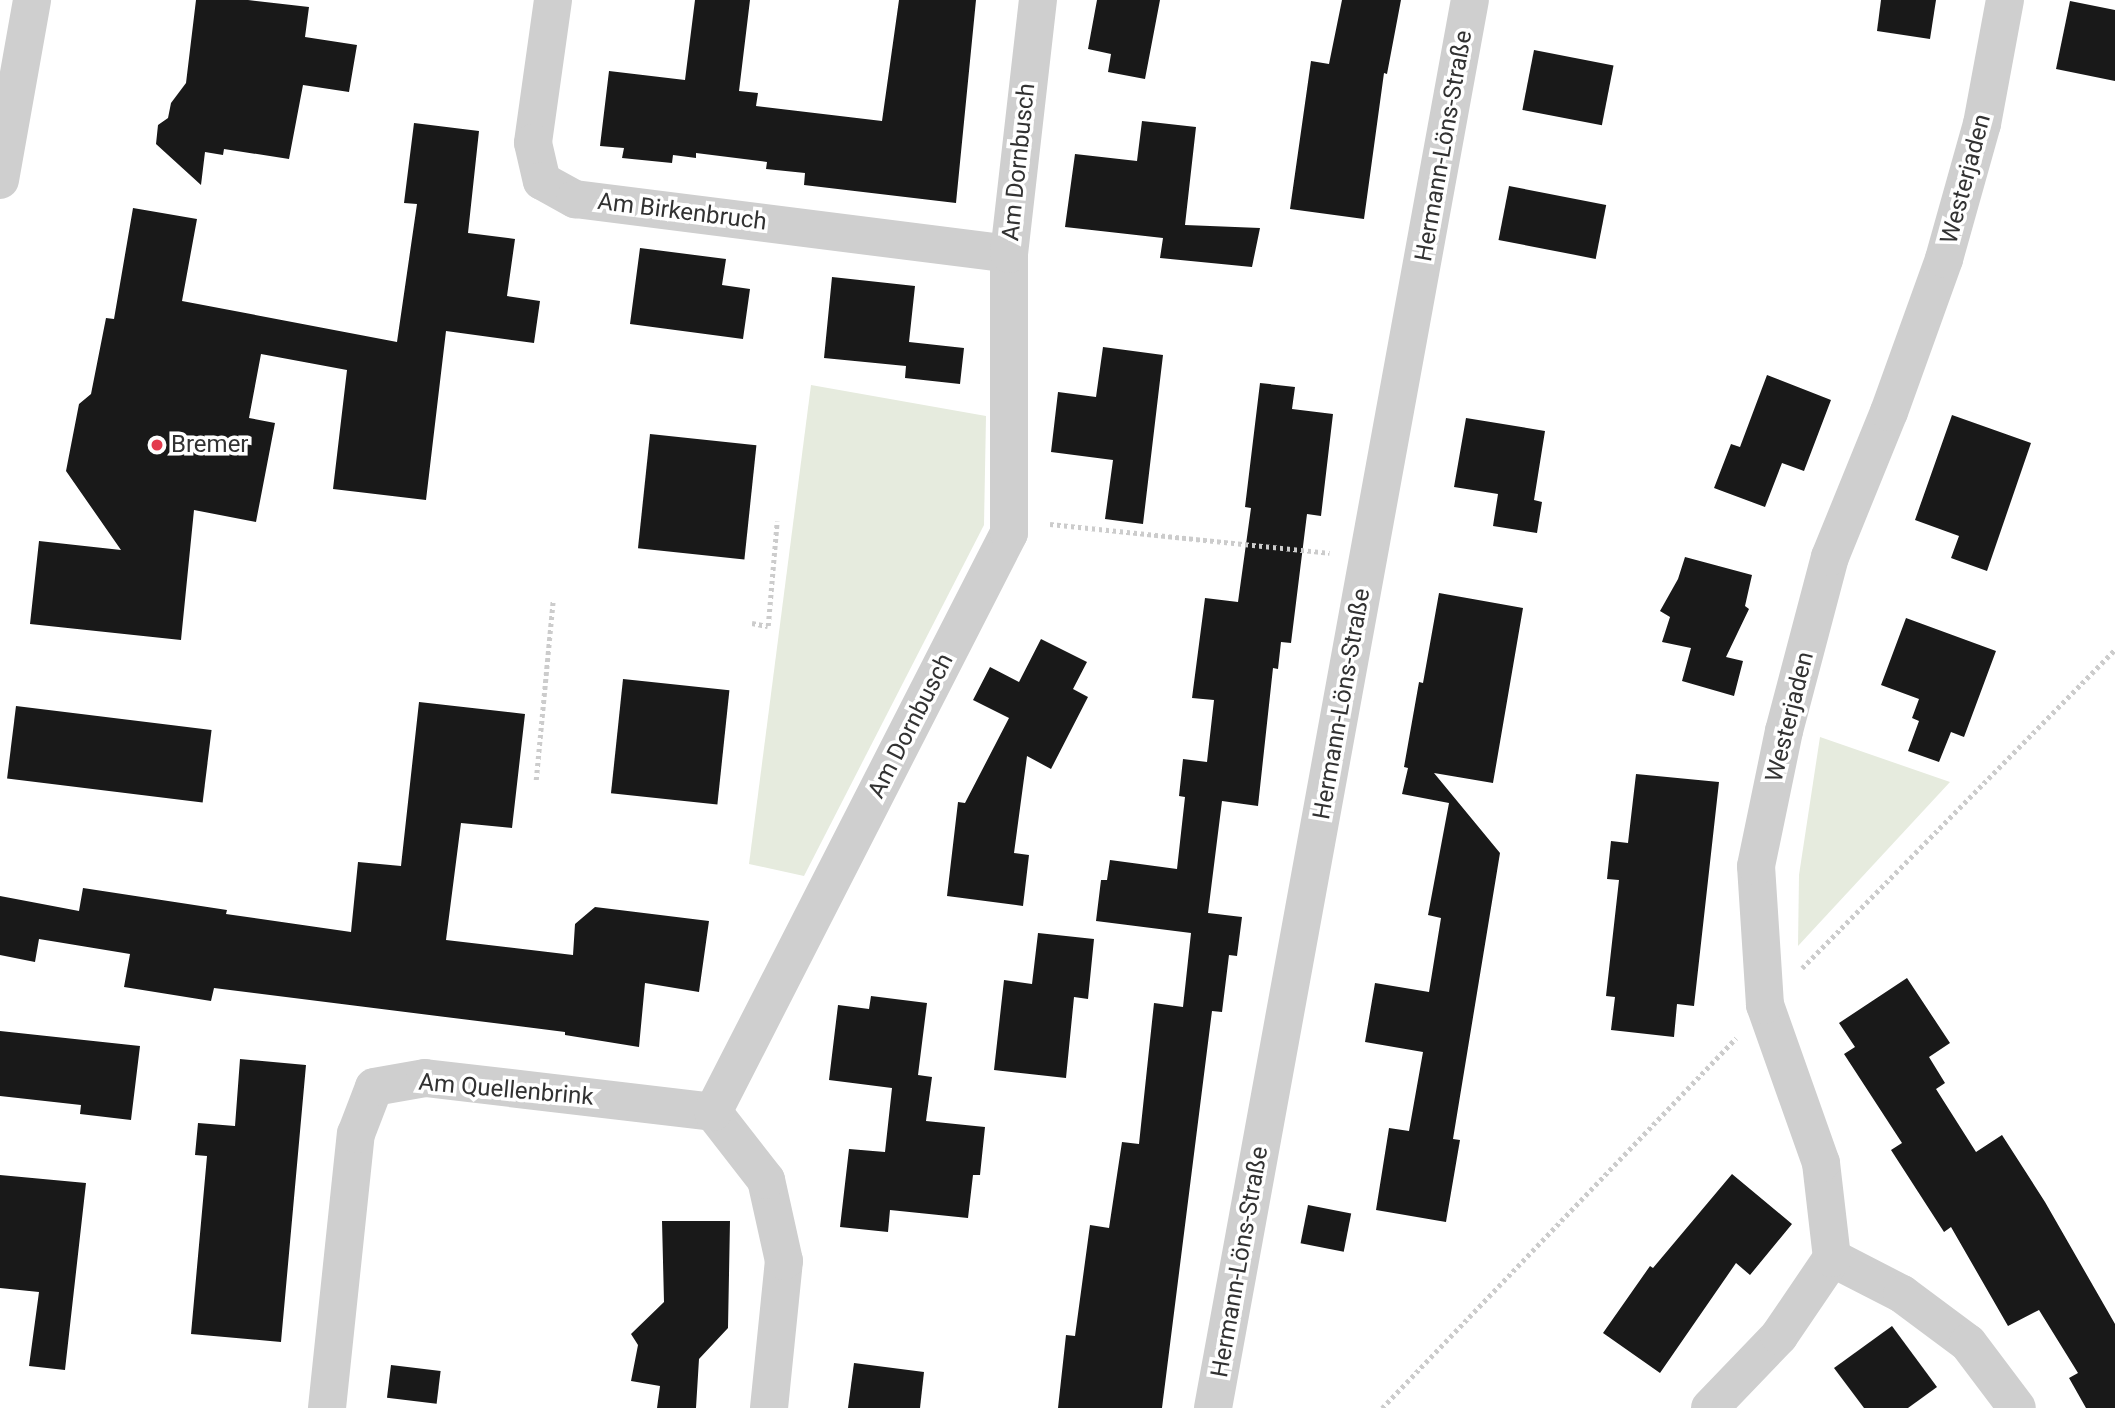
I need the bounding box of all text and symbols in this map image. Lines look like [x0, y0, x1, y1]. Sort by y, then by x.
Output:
street label: Hermann-Löns-Straße [1410, 28, 1478, 264]
street label: Am Dornbusch [996, 82, 1042, 242]
street label: Westerjaden [1935, 111, 1997, 247]
street label: Am Birkenbruch [596, 187, 768, 237]
place label: Bremer [171, 431, 248, 459]
marker: Bremer [149, 437, 165, 453]
street label: Hermann-Löns-Straße [1308, 586, 1376, 822]
street label: Am Dornbusch [862, 649, 960, 803]
street label: Westerjaden [1760, 649, 1820, 785]
street label: Am Quellenbrink [417, 1068, 595, 1112]
street label: Hermann-Löns-Straße [1206, 1144, 1274, 1380]

